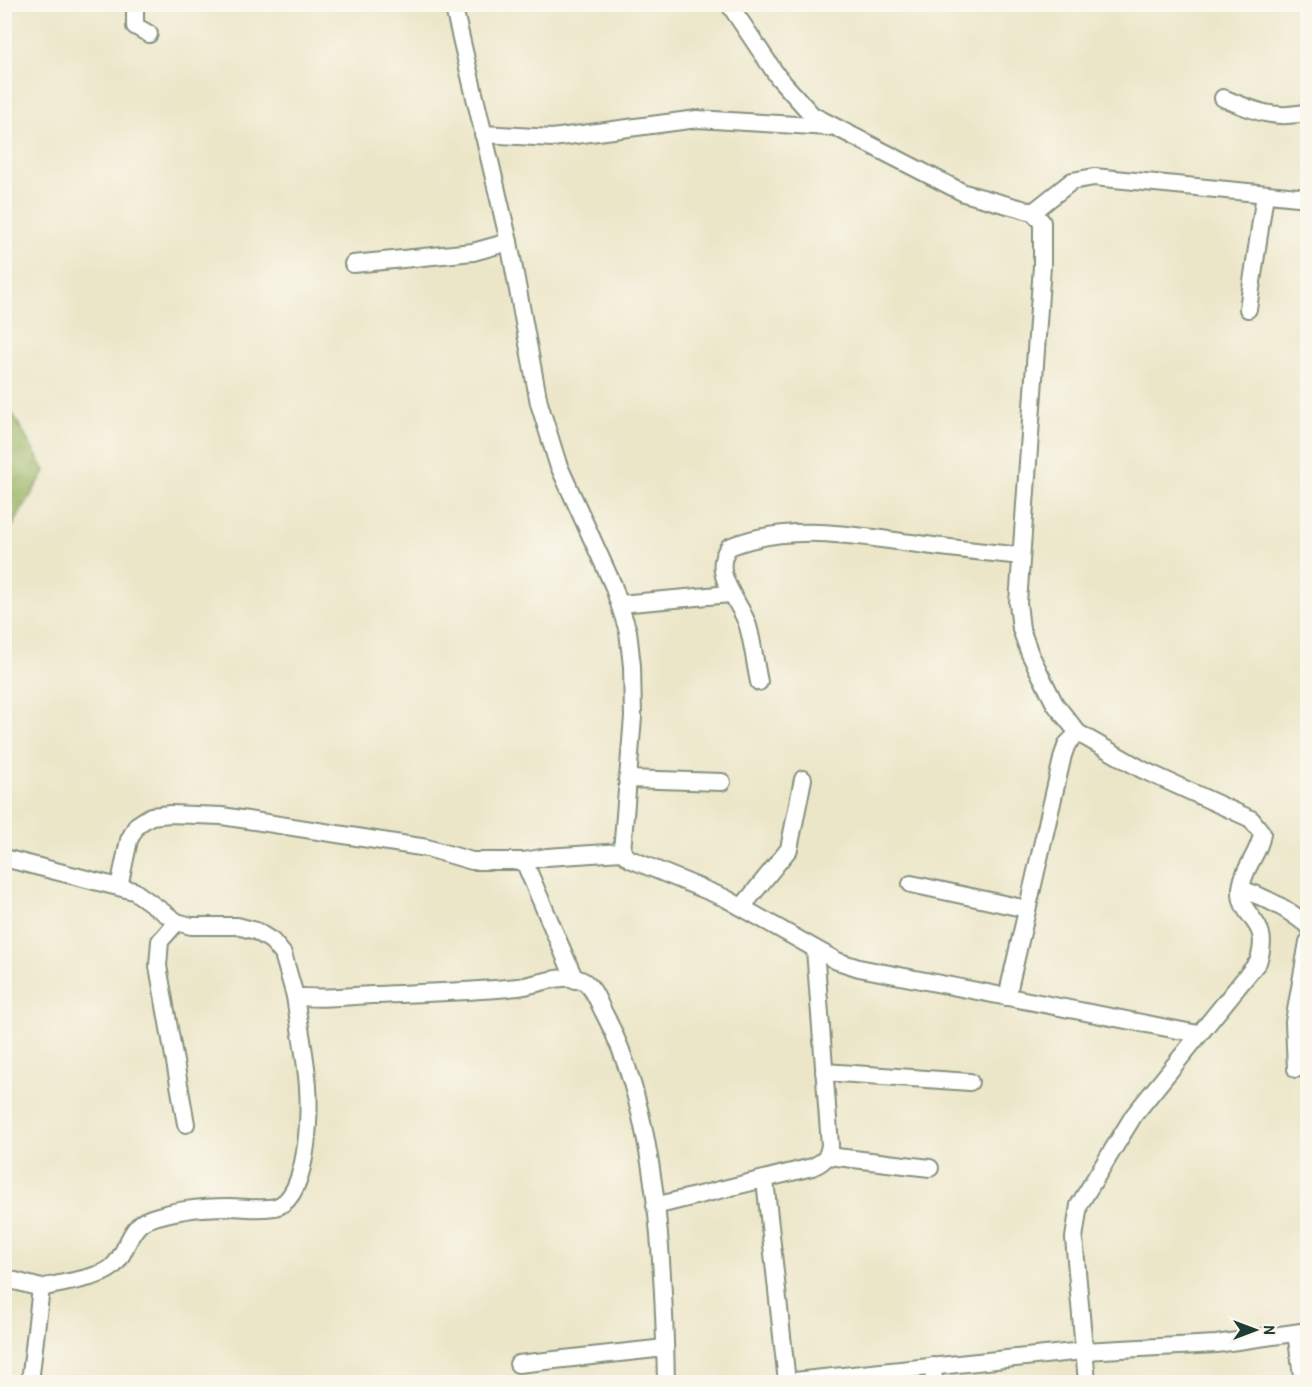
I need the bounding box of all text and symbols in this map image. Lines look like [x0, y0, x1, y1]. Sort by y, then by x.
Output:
north arrow [1225, 1300, 1285, 1360]
text: N [1259, 1326, 1281, 1335]

